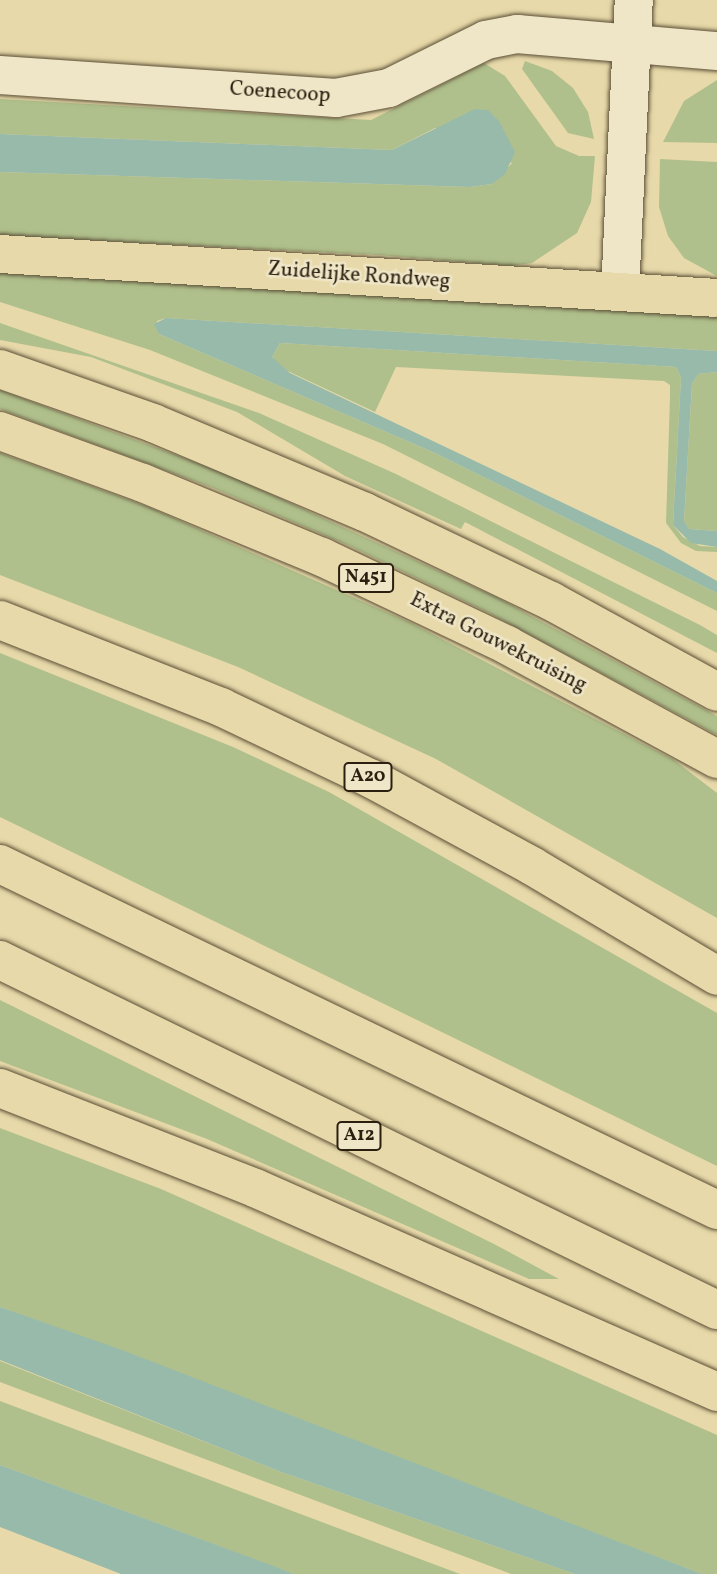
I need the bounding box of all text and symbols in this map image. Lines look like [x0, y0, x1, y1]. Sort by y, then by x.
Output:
street label: Coenecoop [229, 77, 331, 109]
street label: Zuidelijke Rondweg [267, 257, 451, 295]
road number: N451 [338, 562, 394, 594]
street label: Extra Gouwekruising [405, 587, 591, 699]
road number: A20 [342, 762, 394, 792]
road number: A12 [336, 1120, 382, 1152]

